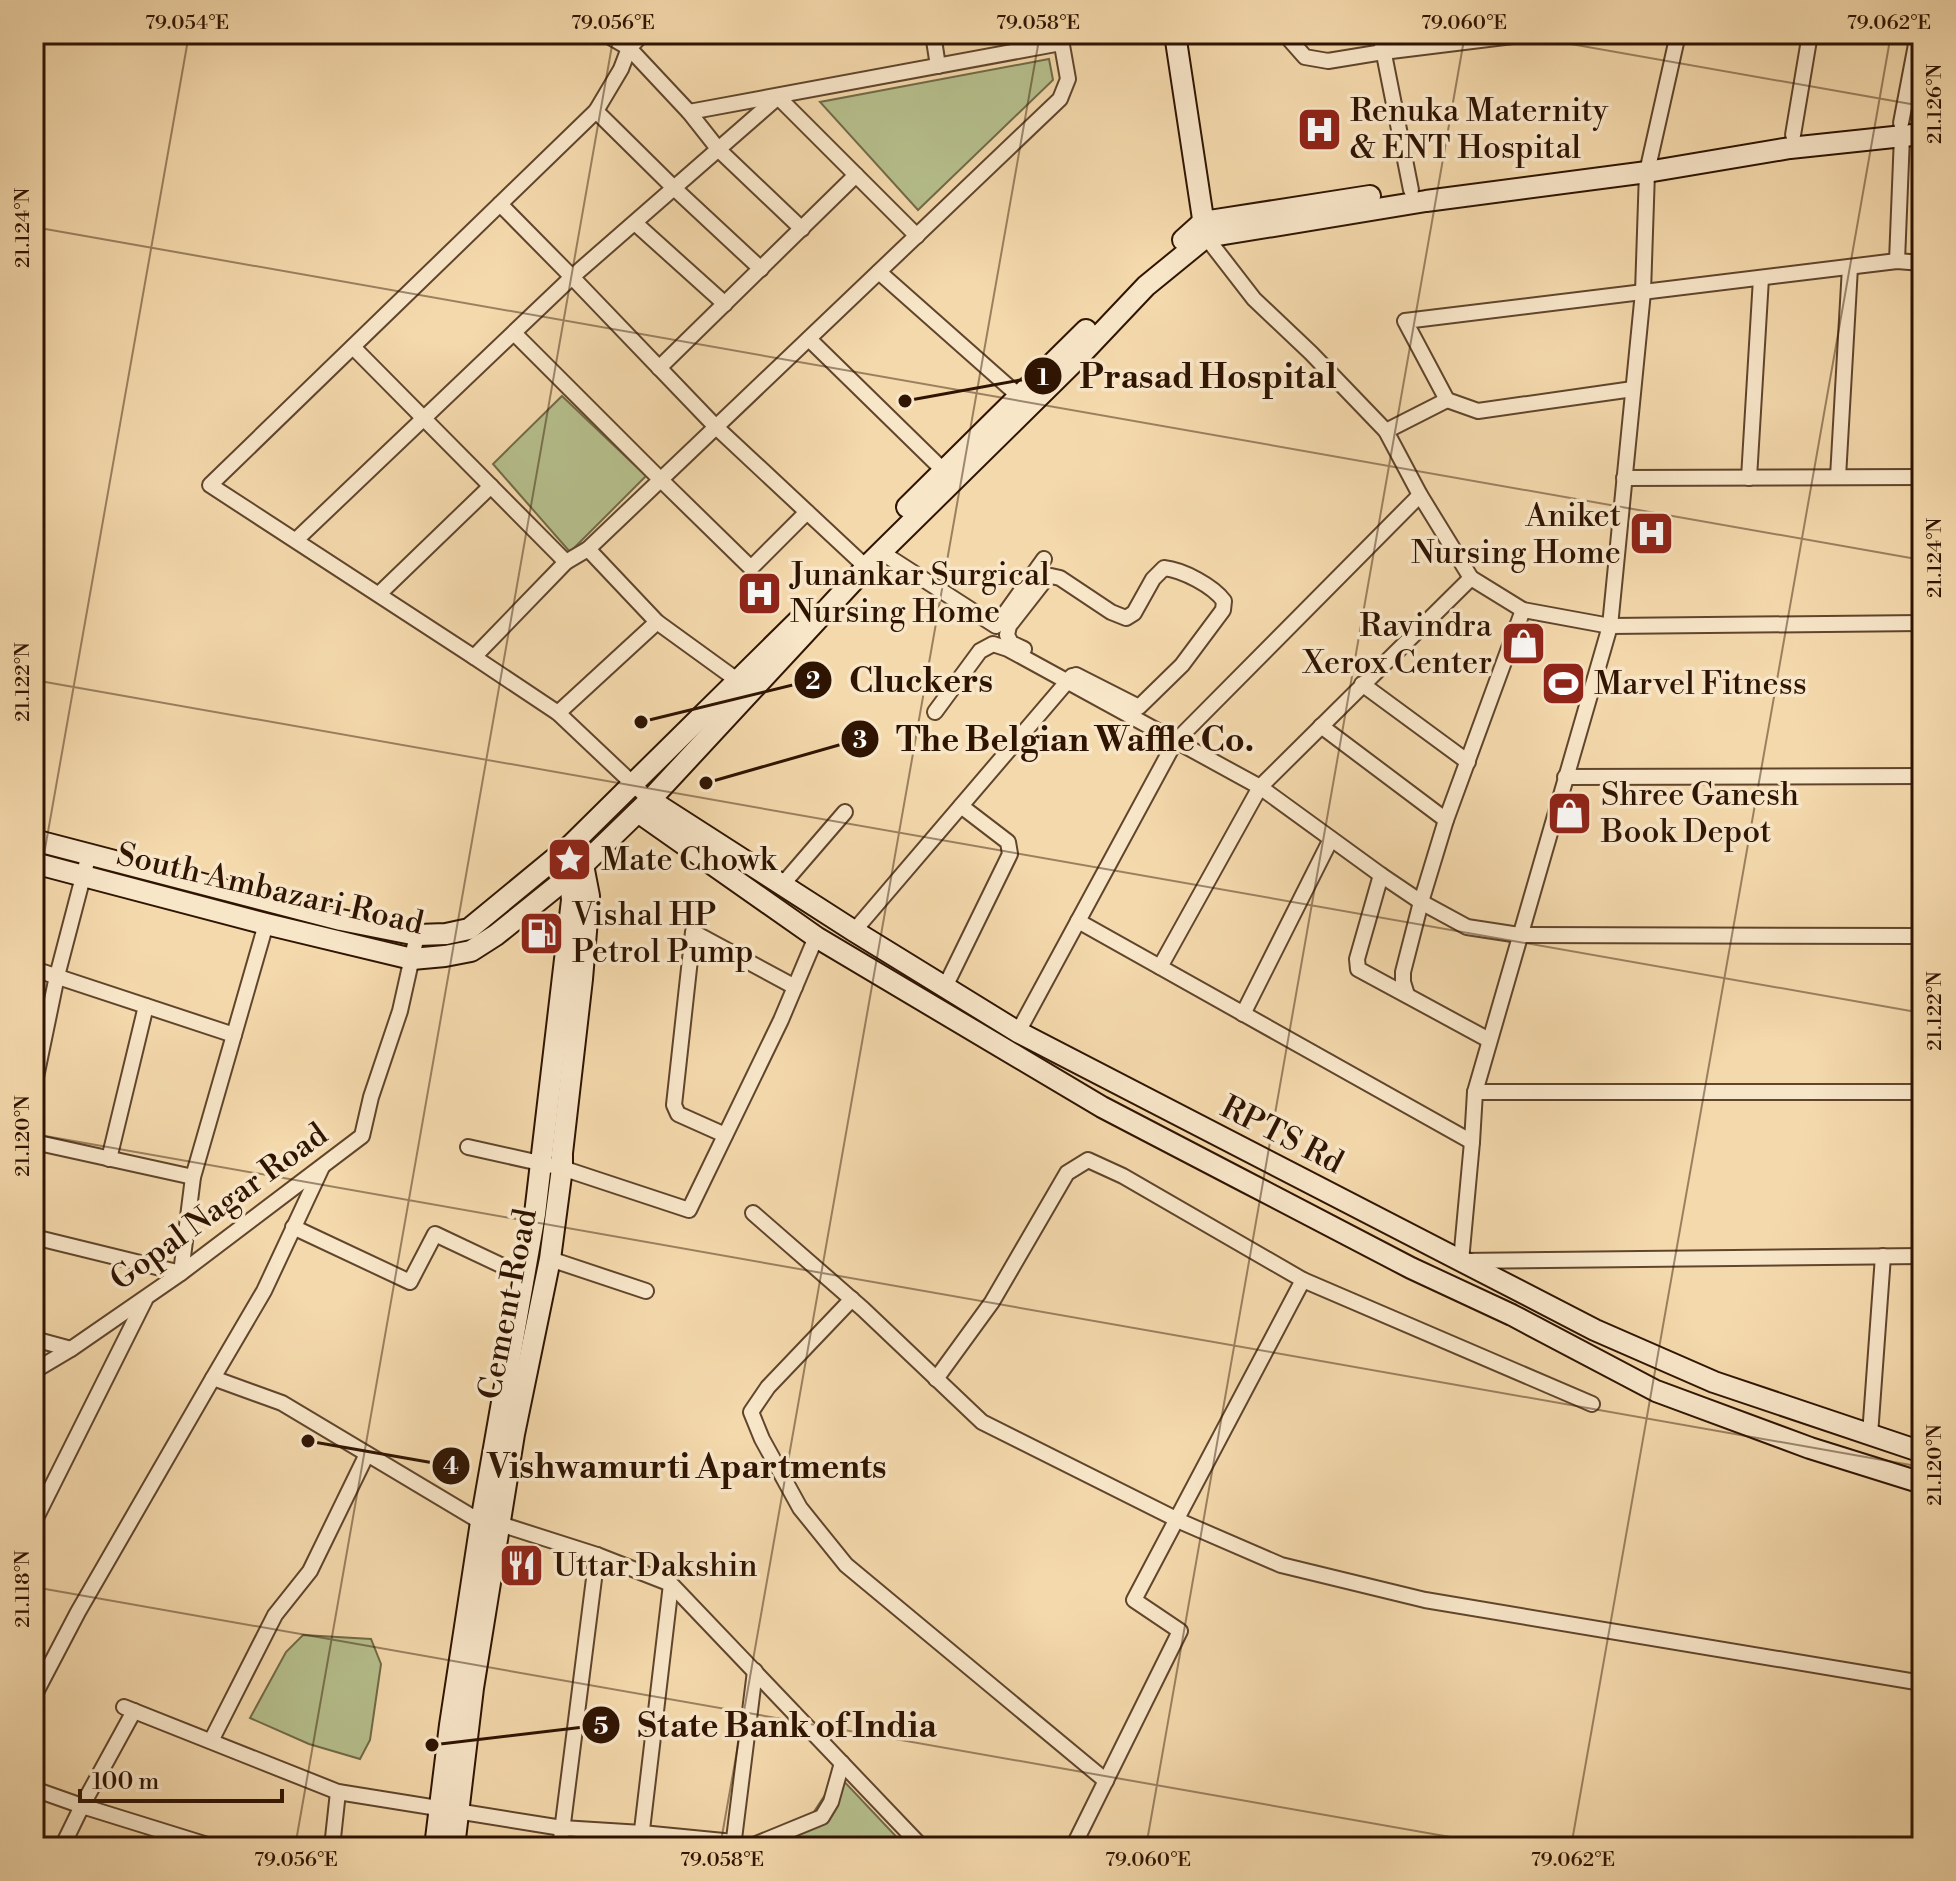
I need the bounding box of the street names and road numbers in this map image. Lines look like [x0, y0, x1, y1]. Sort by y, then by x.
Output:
street label: South Ambazari Road [113, 834, 427, 944]
street label: RPTS Rd [1214, 1087, 1350, 1183]
street label: Gopal Nagar Road [102, 1115, 336, 1299]
street label: Cement Road [470, 1205, 546, 1403]

